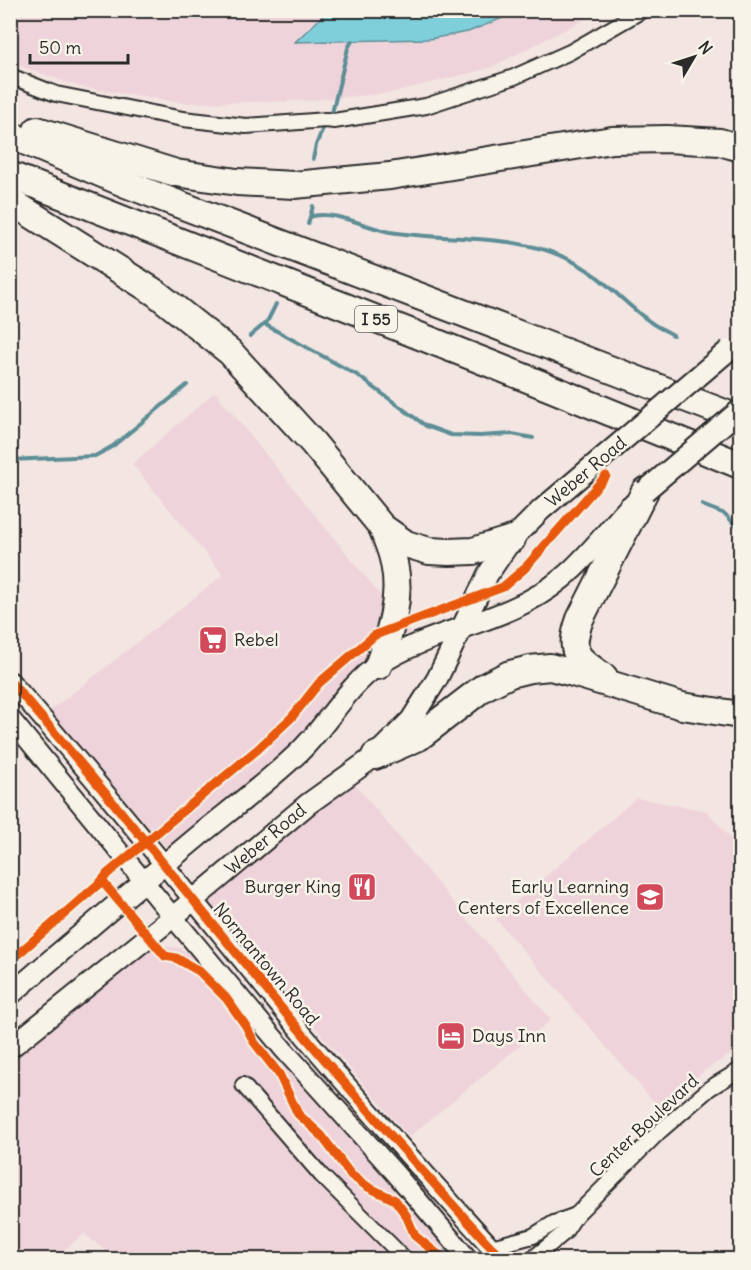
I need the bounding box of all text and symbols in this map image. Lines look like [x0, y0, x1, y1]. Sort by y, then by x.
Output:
scale bar [30, 27, 128, 65]
north arrow [664, 27, 724, 87]
text: 50 m [39, 36, 81, 59]
text: N [694, 37, 717, 58]
road number: I 55 [355, 306, 397, 332]
street label: Weber Road [540, 431, 631, 512]
supermarket icon: Rebel [197, 624, 229, 656]
place label: Rebel [234, 628, 278, 651]
street label: Weber Road [220, 798, 311, 880]
restaurant icon: Burger King [346, 871, 378, 903]
place label: Burger King [245, 875, 341, 898]
place label: Early Learning Centers of Excellence [458, 875, 629, 919]
school or university icon: Early Learning Centers of Excellence [634, 881, 666, 913]
street label: Normantown Road [208, 898, 325, 1030]
hotel icon: Days Inn [435, 1020, 467, 1052]
place label: Days Inn [472, 1024, 546, 1047]
street label: Center Boulevard [584, 1069, 703, 1182]

